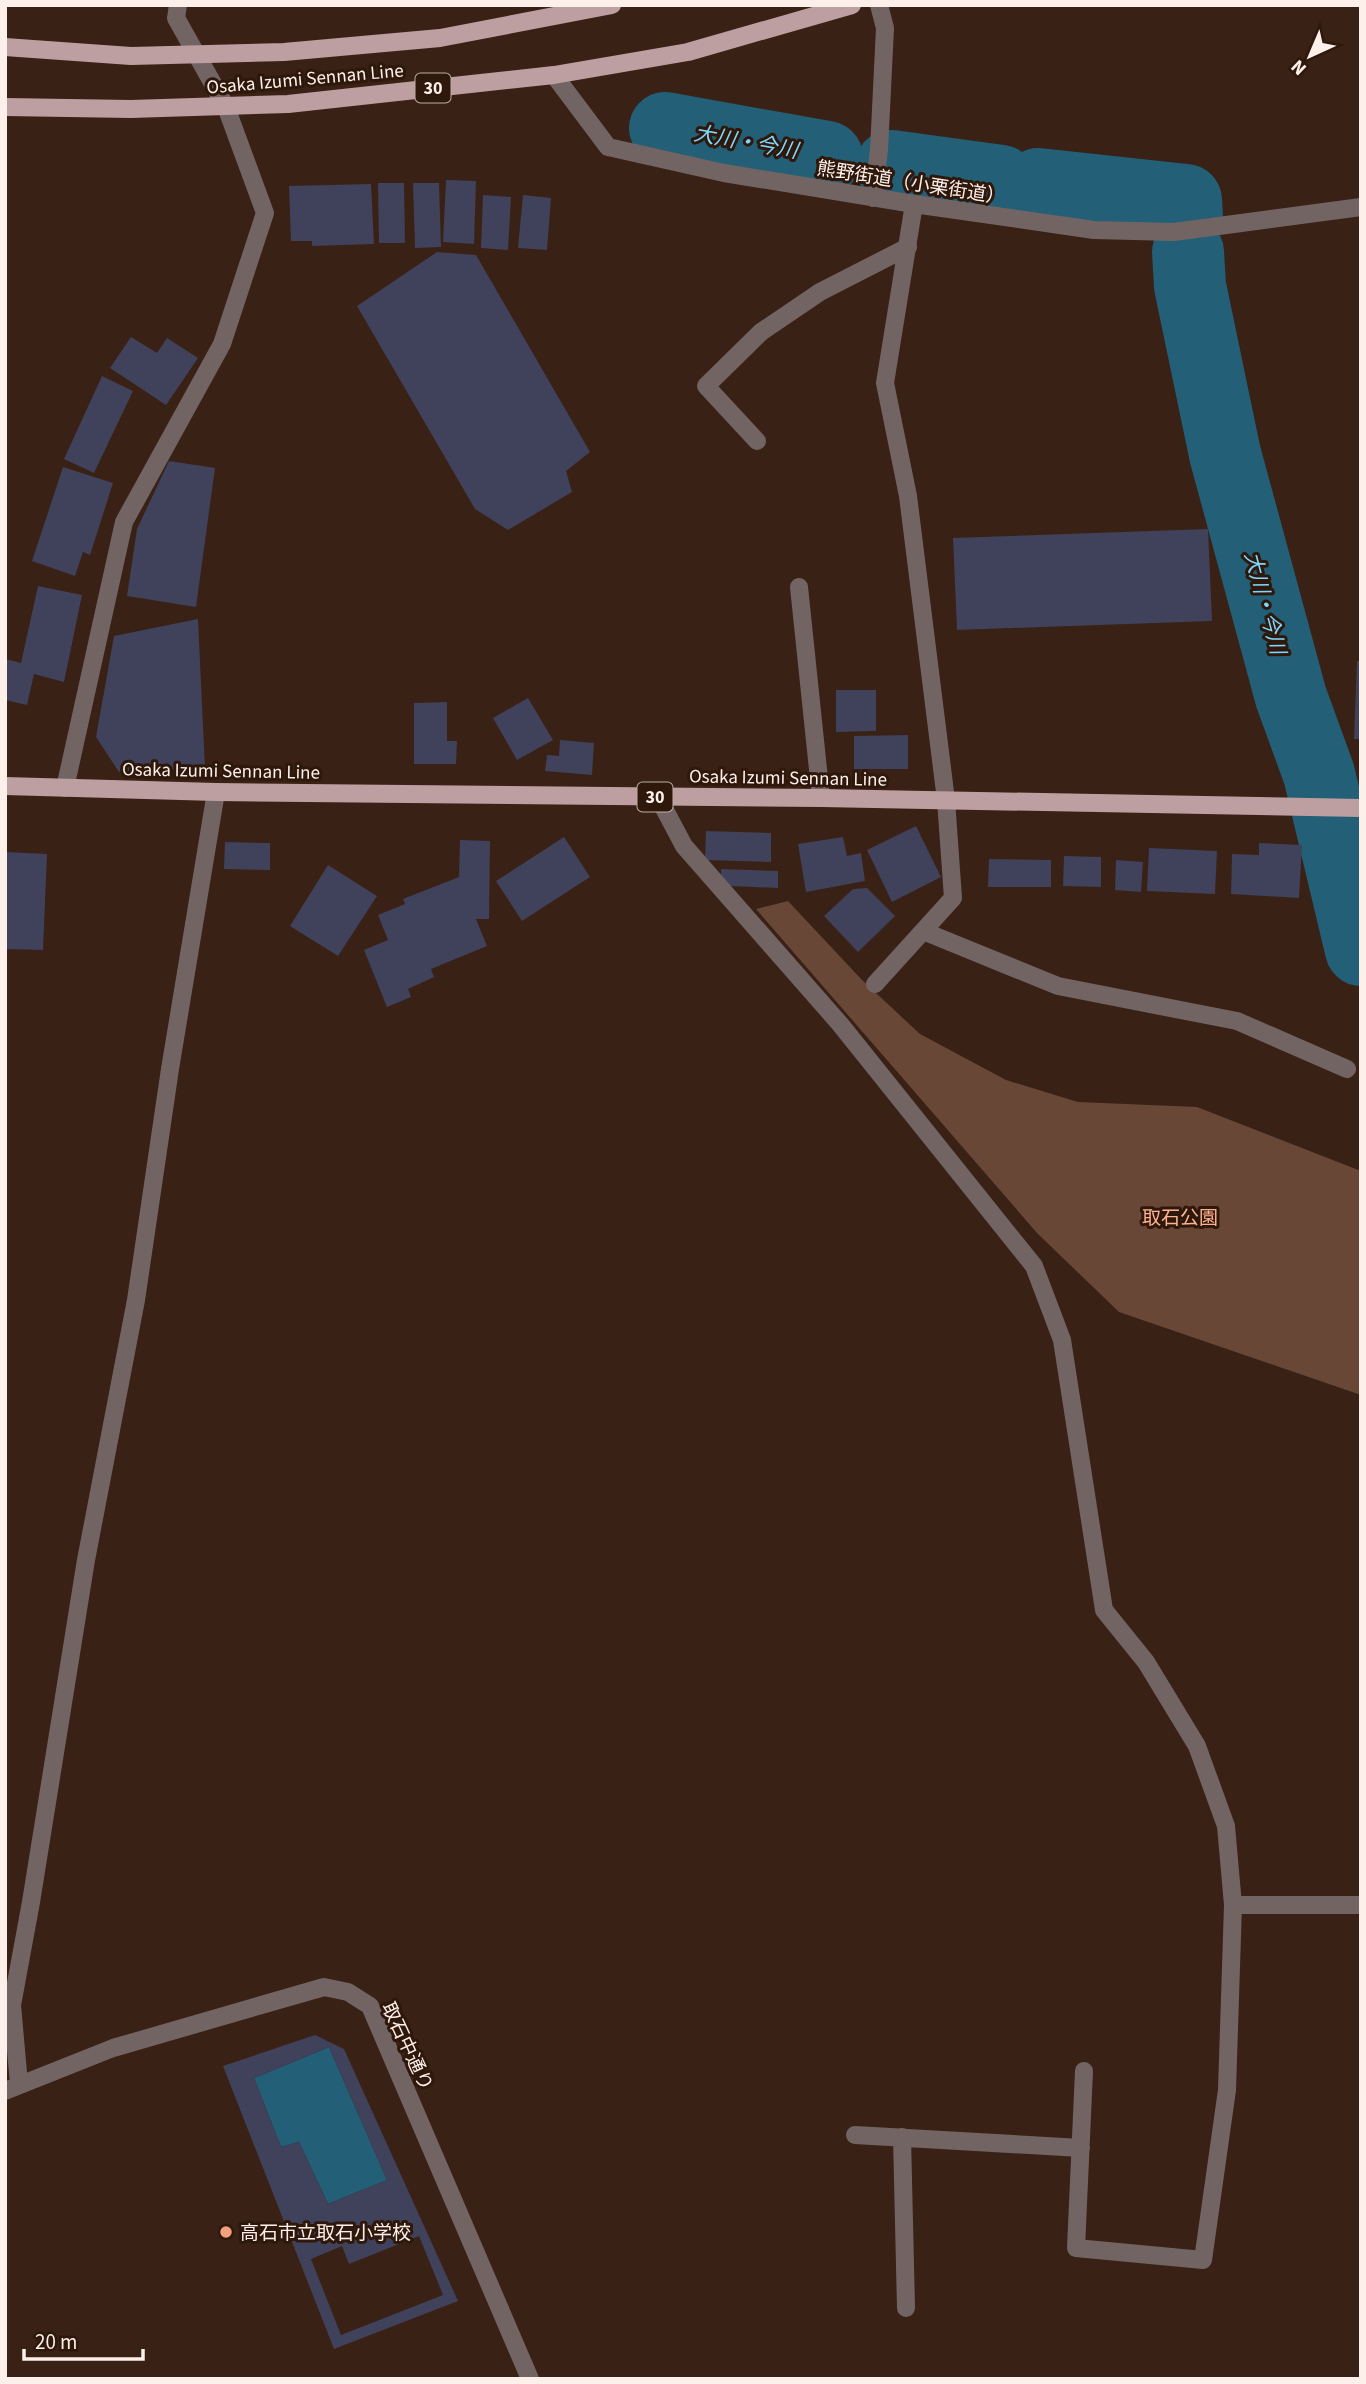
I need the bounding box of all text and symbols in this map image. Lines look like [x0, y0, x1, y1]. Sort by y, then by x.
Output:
north arrow [1275, 21, 1345, 91]
text: N [1285, 53, 1313, 81]
street label: Osaka Izumi Sennan Line [205, 57, 405, 102]
road number: 30 [416, 74, 450, 102]
water label: 大川・今川 [692, 118, 802, 166]
street label: 熊野街道（小栗街道） [815, 155, 1007, 212]
water label: 大川・今川 [1237, 548, 1294, 660]
street label: Osaka Izumi Sennan Line [122, 756, 320, 787]
street label: Osaka Izumi Sennan Line [689, 763, 887, 794]
road number: 30 [638, 782, 672, 812]
park label: 取石公園 [1142, 1205, 1218, 1232]
street label: 取石中通り [374, 1998, 439, 2095]
place label: 高石市立取石小学校 [240, 2220, 411, 2247]
marker: 高石市立取石小学校 [218, 2224, 234, 2240]
scale bar [24, 2318, 144, 2362]
text: 20 m [35, 2327, 77, 2357]

